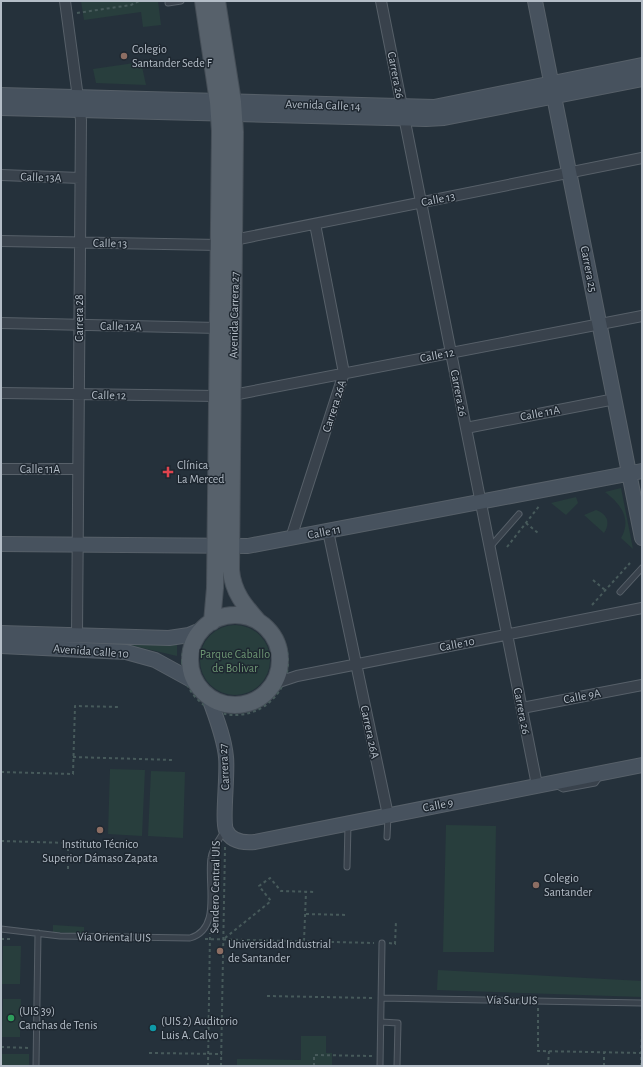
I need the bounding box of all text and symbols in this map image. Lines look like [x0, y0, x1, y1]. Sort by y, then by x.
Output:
place label: Colegio Santander Sede F [132, 43, 213, 69]
marker: Colegio Santander Sede F [119, 51, 129, 61]
street label: Carrera 26 [386, 51, 406, 100]
street label: Avenida Calle 14 [285, 98, 361, 112]
street label: Calle 13A [20, 170, 62, 184]
street label: Calle 13 [420, 190, 456, 208]
street label: Calle 13 [93, 237, 127, 249]
street label: Carrera 25 [579, 245, 599, 293]
street label: Avenida Carrera 27 [227, 272, 241, 358]
street label: Carrera 28 [73, 294, 85, 342]
street label: Calle 12A [100, 320, 142, 332]
street label: Calle 12 [419, 346, 456, 364]
street label: Carrera 26 [449, 369, 469, 418]
street label: Carrera 26A [320, 378, 348, 434]
street label: Calle 12 [91, 389, 127, 401]
street label: Calle 11A [519, 403, 561, 423]
place label: Clínica La Merced [177, 459, 225, 485]
street label: Calle 11A [20, 463, 60, 475]
marker: Clínica La Merced [162, 466, 174, 478]
street label: Calle 11 [306, 523, 342, 541]
street label: Calle 10 [438, 635, 476, 653]
street label: Avenida Calle 10 [53, 642, 129, 660]
park label: Parque Caballo de Bolivar [200, 648, 270, 674]
street label: Calle 9A [562, 686, 602, 705]
street label: Carrera 26 [512, 687, 532, 736]
street label: Carrera 26A [358, 704, 382, 760]
street label: Carrera 27 [217, 743, 231, 791]
street label: Calle 9 [422, 796, 455, 814]
marker: Instituto Técnico Superior Dámaso Zapata [95, 825, 105, 835]
place label: Instituto Técnico Superior Dámaso Zapata [42, 838, 158, 864]
street label: Sendero Central UIS [208, 840, 222, 934]
place label: Colegio Santander [544, 872, 592, 898]
marker: Colegio Santander [531, 880, 541, 890]
street label: Vía Oriental UIS [77, 930, 151, 944]
place label: Universidad Industrial de Santander [228, 938, 331, 964]
marker: Universidad Industrial de Santander [215, 946, 225, 956]
street label: Vía Sur UIS [486, 994, 538, 1006]
place label: (UIS 39) Canchas de Tenis [19, 1005, 98, 1031]
marker: (UIS 39) Canchas de Tenis [6, 1013, 16, 1023]
place label: (UIS 2) Auditorio Luis A. Calvo [161, 1015, 238, 1041]
marker: (UIS 2) Auditorio Luis A. Calvo [148, 1023, 158, 1033]

